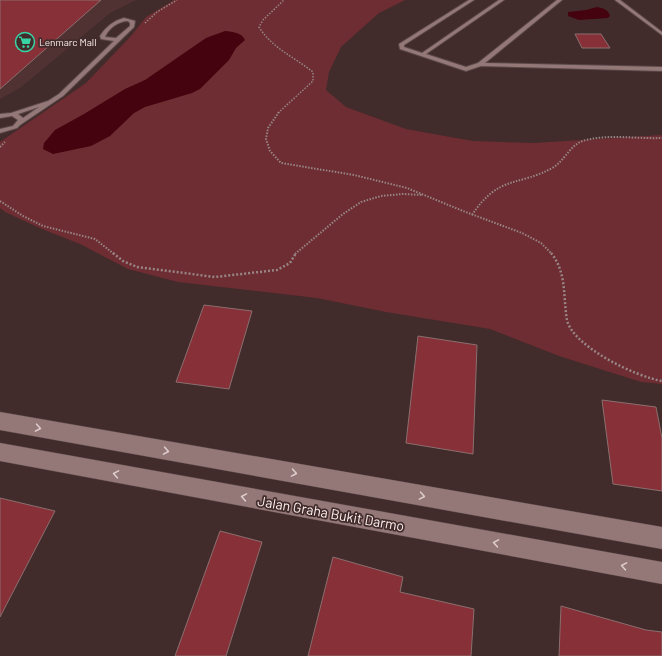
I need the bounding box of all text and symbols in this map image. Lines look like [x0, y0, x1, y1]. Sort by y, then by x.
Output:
supermarket icon: Lenmarc Mall [14, 31, 36, 53]
place label: Lenmarc Mall [39, 36, 96, 48]
one-way arrow [35, 423, 42, 432]
one-way arrow [163, 446, 170, 454]
one-way arrow [291, 468, 298, 477]
one-way arrow [113, 470, 119, 478]
one-way arrow [419, 491, 426, 500]
street label: Jalan Graha Bukit Darmo [256, 492, 406, 534]
one-way arrow [241, 493, 247, 502]
one-way arrow [493, 539, 499, 548]
one-way arrow [621, 563, 627, 571]

